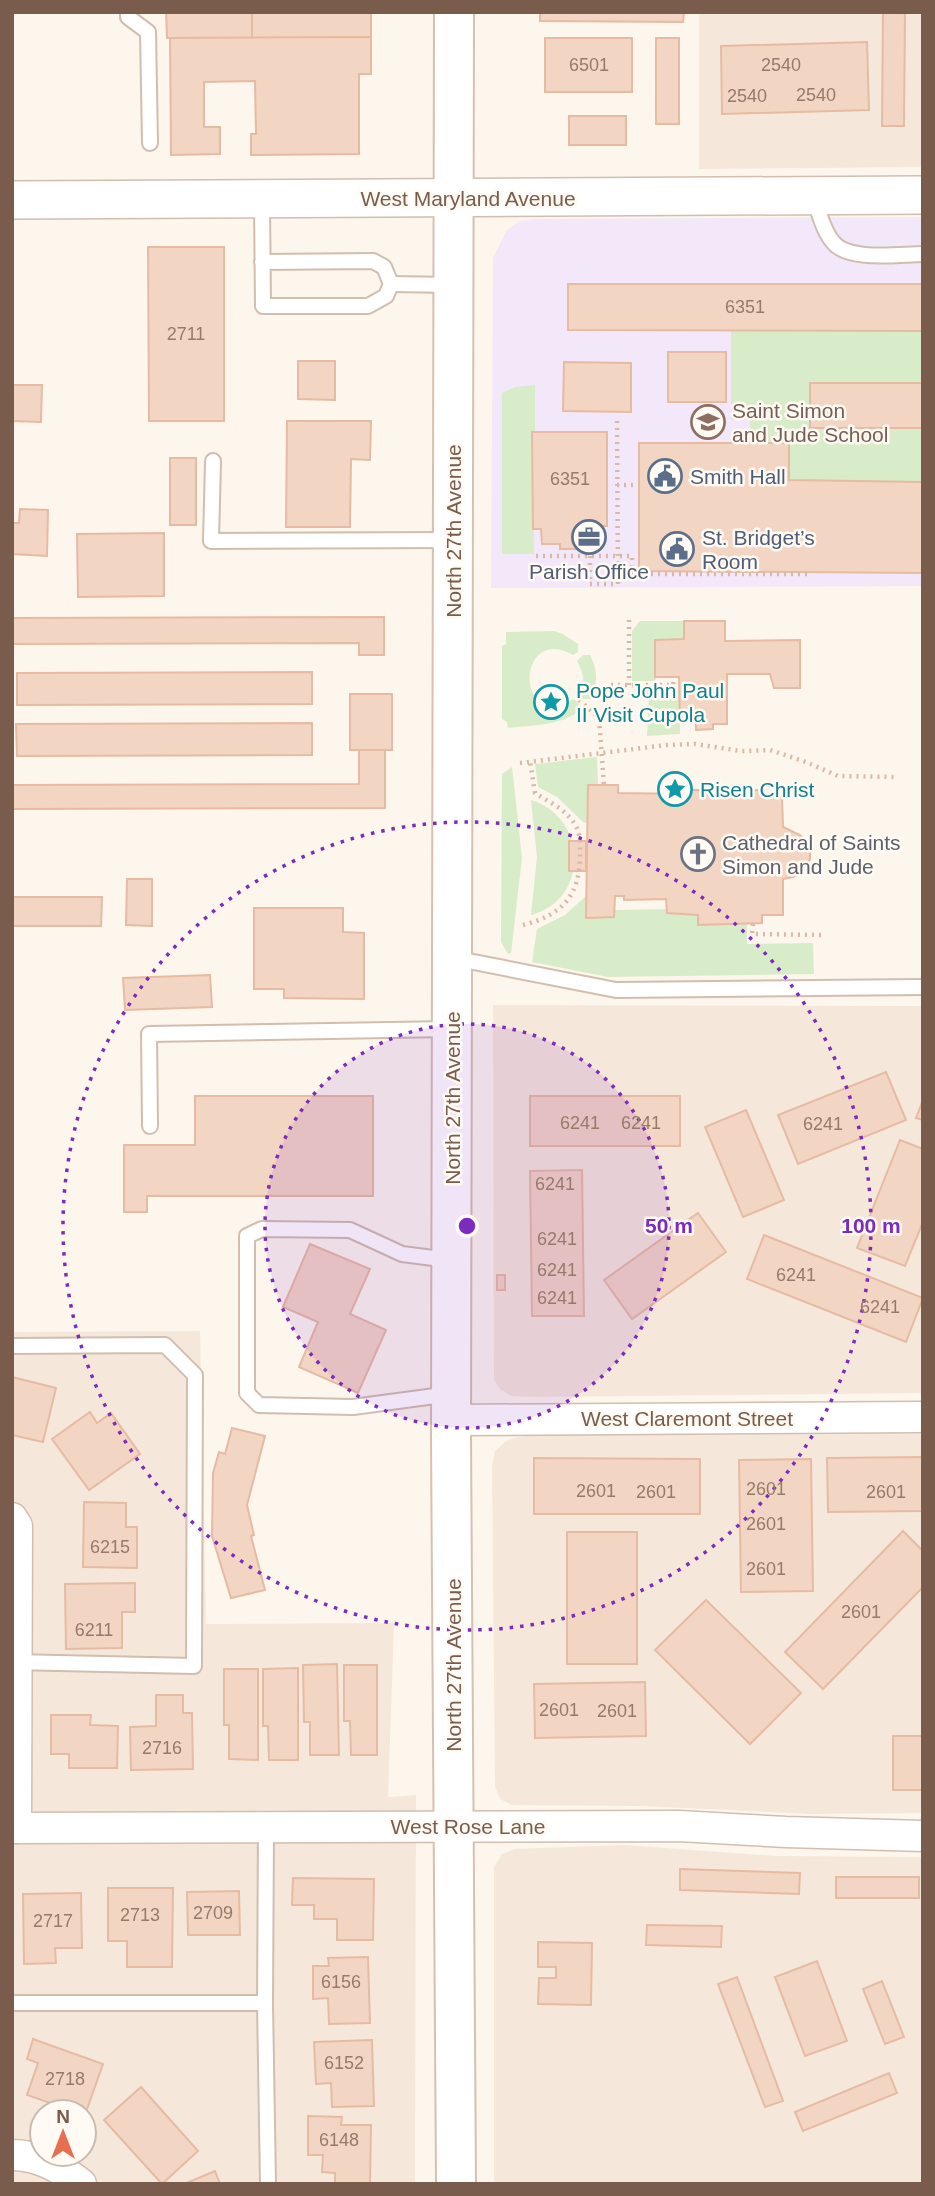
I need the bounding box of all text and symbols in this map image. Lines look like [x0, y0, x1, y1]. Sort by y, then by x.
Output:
house number: 6501 [569, 55, 609, 75]
house number: 2540 [761, 55, 801, 75]
house number: 2540 [796, 85, 836, 105]
house number: 2540 [727, 86, 767, 106]
street label: West Maryland Avenue [360, 187, 576, 210]
house number: 6351 [725, 297, 765, 317]
house number: 2711 [167, 324, 205, 344]
place label: Saint Simon and Jude School [732, 399, 888, 446]
school or university icon: Saint Simon and Jude School [689, 403, 727, 441]
street label: North 27th Avenue [442, 444, 465, 618]
public building icon: Smith Hall [646, 457, 684, 495]
place label: Smith Hall [690, 465, 786, 488]
house number: 6351 [550, 469, 590, 489]
office icon: Parish Office [570, 518, 608, 556]
place label: St. Bridget’s Room [702, 526, 815, 573]
public building icon: St. Bridget’s Room [658, 530, 696, 568]
place label: Parish Office [529, 560, 649, 583]
place label: Pope John Paul II Visit Cupola [576, 679, 724, 726]
place icon: Pope John Paul II Visit Cupola [532, 683, 570, 721]
place icon: Risen Christ [656, 770, 694, 808]
place label: Risen Christ [700, 778, 815, 801]
place label: Cathedral of Saints Simon and Jude [722, 831, 901, 878]
church icon: Cathedral of Saints Simon and Jude [679, 835, 717, 873]
street label: North 27th Avenue [441, 1011, 464, 1185]
house number: 6241 [560, 1113, 600, 1133]
house number: 6241 [621, 1113, 661, 1133]
house number: 6241 [803, 1114, 843, 1134]
house number: 6241 [535, 1174, 575, 1194]
centre of rings [455, 1214, 479, 1238]
text: 50 m [645, 1214, 693, 1237]
text: 100 m [841, 1214, 901, 1237]
house number: 6241 [537, 1229, 577, 1249]
house number: 6241 [537, 1260, 577, 1280]
house number: 6241 [776, 1265, 816, 1285]
house number: 6241 [537, 1288, 577, 1308]
house number: 6241 [860, 1297, 900, 1317]
street label: West Claremont Street [581, 1407, 793, 1430]
house number: 2601 [746, 1479, 786, 1499]
house number: 2601 [576, 1481, 616, 1501]
house number: 2601 [636, 1482, 676, 1502]
house number: 2601 [866, 1482, 906, 1502]
house number: 2601 [746, 1514, 786, 1534]
house number: 6215 [90, 1537, 130, 1557]
house number: 2601 [746, 1559, 786, 1579]
street label: North 27th Avenue [442, 1578, 465, 1752]
house number: 2601 [841, 1602, 881, 1622]
house number: 6211 [75, 1620, 113, 1640]
house number: 2601 [539, 1700, 579, 1720]
house number: 2601 [597, 1701, 637, 1721]
house number: 2716 [142, 1738, 182, 1758]
street label: West Rose Lane [391, 1815, 545, 1838]
house number: 2709 [193, 1903, 233, 1923]
house number: 2713 [120, 1905, 160, 1925]
house number: 2717 [33, 1911, 73, 1931]
house number: 6156 [321, 1972, 361, 1992]
house number: 6152 [324, 2053, 364, 2073]
house number: 2718 [45, 2069, 85, 2089]
north arrow [28, 2098, 98, 2168]
text: N [56, 2106, 70, 2127]
house number: 6148 [319, 2130, 359, 2150]

